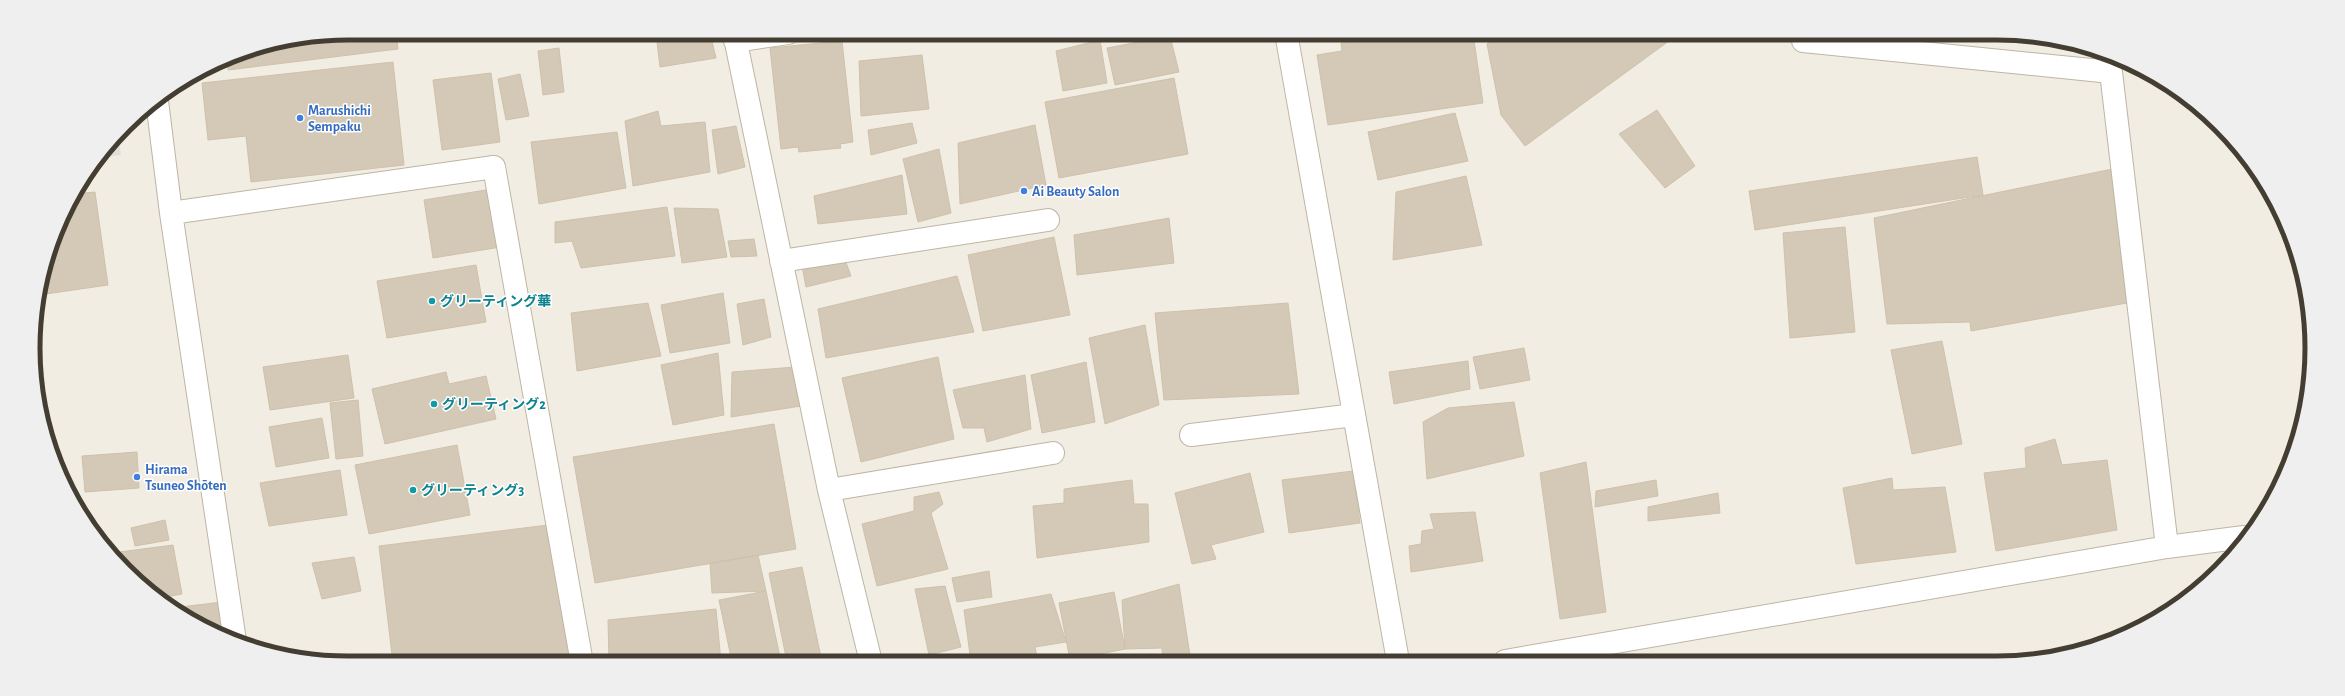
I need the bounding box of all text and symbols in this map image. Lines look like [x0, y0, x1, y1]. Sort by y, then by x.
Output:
place label: Marushichi Sempaku [308, 104, 371, 134]
marker: Marushichi Sempaku [295, 113, 305, 123]
place label: Ai Beauty Salon [1032, 185, 1119, 199]
marker: Ai Beauty Salon [1019, 186, 1029, 196]
place label: グリーティング華 [440, 293, 551, 309]
marker: グリーティング華 [427, 296, 437, 306]
place label: グリーティング2 [442, 396, 546, 412]
marker: グリーティング2 [429, 399, 439, 409]
place label: Hirama Tsuneo Shōten [145, 463, 227, 493]
marker: Hirama Tsuneo Shōten [132, 472, 142, 482]
place label: グリーティング3 [421, 482, 524, 498]
marker: グリーティング3 [408, 485, 418, 495]

